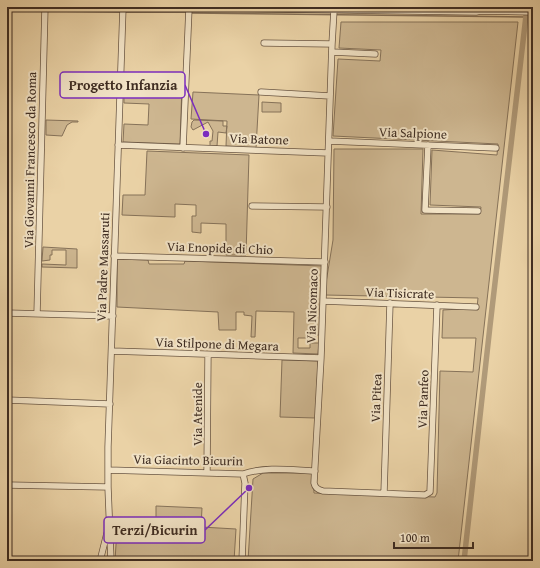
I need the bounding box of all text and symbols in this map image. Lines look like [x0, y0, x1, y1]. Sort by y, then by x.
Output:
street label: Via Giovanni Francesco da Roma [19, 71, 41, 248]
callout: Progetto Infanzia [60, 72, 185, 98]
text: Progetto Infanzia [69, 75, 178, 95]
street label: Via Salpione [379, 122, 447, 144]
street label: Via Batone [229, 128, 289, 150]
street label: Via Padre Massaruti [92, 212, 114, 322]
street label: Via Enopide di Chio [167, 237, 274, 259]
street label: Via Nicomaco [301, 268, 323, 344]
street label: Via Tisicrate [365, 282, 435, 304]
street label: Via Stilpone di Megara [155, 332, 280, 356]
street label: Via Panfeo [412, 369, 434, 429]
street label: Via Pitea [366, 373, 386, 423]
street label: Via Atenide [188, 382, 207, 446]
street label: Via Giacinto Bicurin [133, 450, 244, 470]
callout: Terzi/Bicurin [104, 517, 205, 543]
text: Terzi/Bicurin [112, 520, 198, 540]
scale bar [394, 524, 473, 550]
text: 100 m [400, 529, 430, 546]

